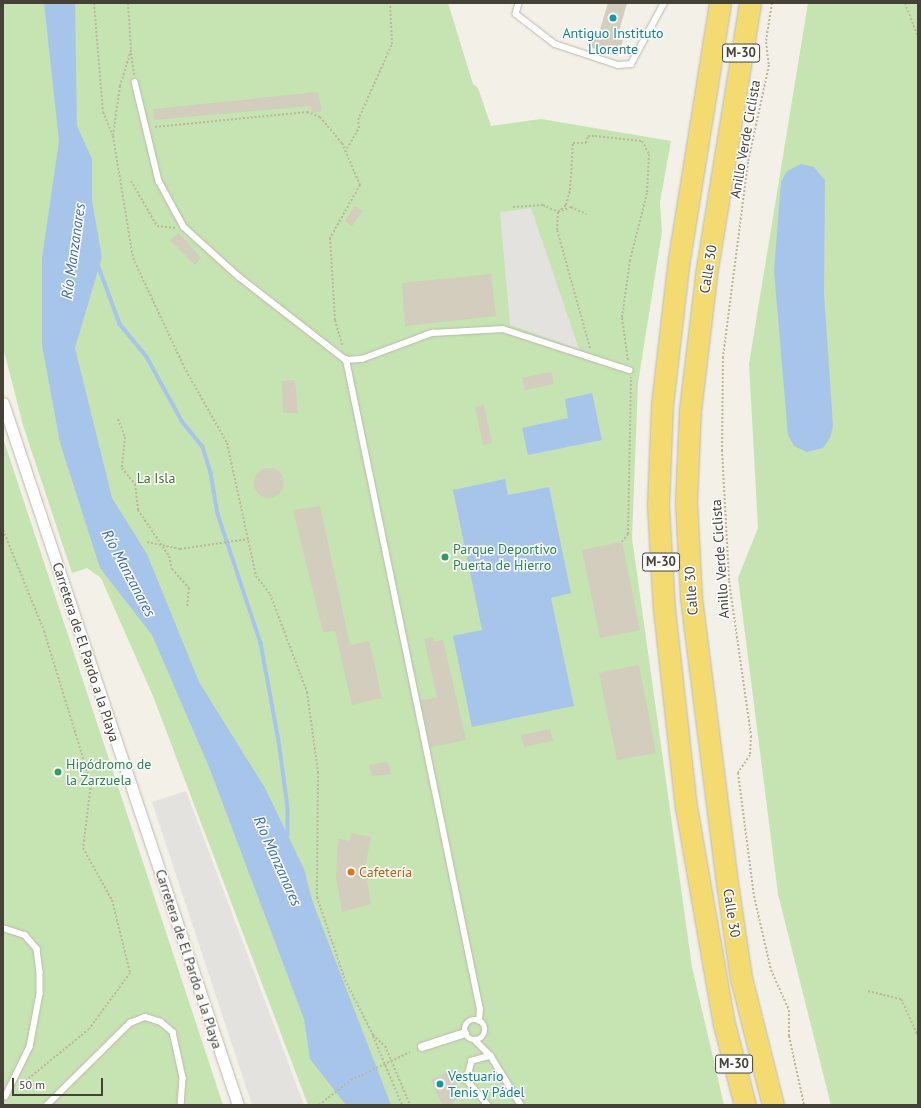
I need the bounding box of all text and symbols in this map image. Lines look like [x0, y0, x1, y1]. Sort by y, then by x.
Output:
marker: Antiguo Instituto Llorente [608, 13, 618, 23]
place label: Antiguo Instituto Llorente [562, 25, 664, 58]
road number: M-30 [722, 42, 760, 64]
street label: Anillo Verde Ciclista [726, 79, 764, 199]
water label: Río Manzanares [57, 202, 89, 300]
street label: Calle 30 [696, 243, 720, 295]
park label: La Isla [137, 470, 175, 486]
street label: Anillo Verde Ciclista [707, 499, 733, 619]
water label: Río Manzanares [98, 526, 160, 620]
place label: Parque Deportivo Puerta de Hierro [453, 541, 557, 574]
road number: M-30 [642, 551, 680, 573]
marker: Parque Deportivo Puerta de Hierro [440, 552, 450, 562]
street label: Carretera de El Pardo a la Playa [49, 560, 123, 744]
street label: Calle 30 [681, 566, 701, 616]
place label: Hipódromo de la Zarzuela [66, 756, 151, 788]
marker: Hipódromo de la Zarzuela [53, 767, 63, 777]
water label: Río Manzanares [250, 813, 306, 909]
place label: Cafetería [359, 864, 412, 880]
street label: Carretera de El Pardo a la Playa [152, 867, 226, 1051]
marker: Cafetería [346, 867, 356, 877]
street label: Calle 30 [720, 887, 744, 939]
road number: M-30 [715, 1053, 753, 1075]
place label: Vestuario Tenis y Pádel [448, 1068, 525, 1100]
scale bar [14, 1070, 105, 1096]
text: 50 m [19, 1077, 45, 1092]
marker: Vestuario Tenis y Pádel [435, 1079, 445, 1089]

